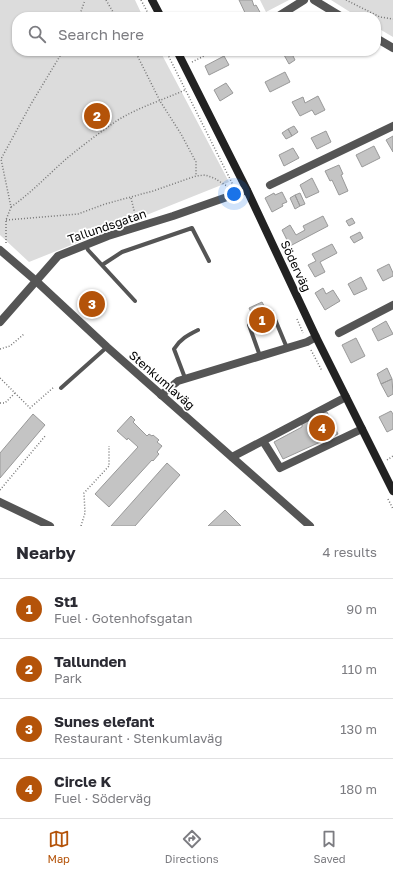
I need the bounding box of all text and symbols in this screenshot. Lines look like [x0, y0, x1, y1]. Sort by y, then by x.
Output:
search box [12, 12, 381, 56]
icon: search [26, 23, 48, 45]
text: Search here [58, 25, 144, 43]
pin: 2 [84, 101, 110, 131]
your location [224, 184, 244, 204]
street label: Tallundsgatan [66, 206, 148, 246]
street label: Söderväg [278, 238, 314, 294]
pin: 3 [79, 289, 105, 319]
pin: 1 [249, 305, 275, 335]
street label: Stenkumlaväg [126, 347, 198, 413]
pin: 4 [309, 413, 335, 443]
text: Nearby [16, 542, 76, 563]
text: 4 results [323, 544, 377, 560]
text: St1 [54, 592, 78, 610]
text: 1 [26, 601, 32, 617]
text: 90 m [346, 601, 377, 617]
text: Fuel · Gotenhofsgatan [54, 610, 192, 626]
text: Tallunden [54, 652, 126, 670]
text: 2 [25, 661, 33, 677]
text: 110 m [342, 661, 377, 677]
text: Park [54, 670, 82, 686]
text: Sunes elefant [54, 712, 155, 730]
text: 3 [25, 721, 33, 737]
text: 130 m [340, 721, 377, 737]
text: Restaurant · Stenkumlaväg [54, 730, 222, 746]
text: Circle K [54, 772, 111, 790]
text: 4 [25, 781, 33, 797]
text: 180 m [340, 781, 377, 797]
text: Fuel · Söderväg [54, 790, 151, 806]
tab: Map [47, 828, 70, 865]
tab: Directions [165, 828, 219, 865]
tab: Saved [313, 828, 346, 865]

